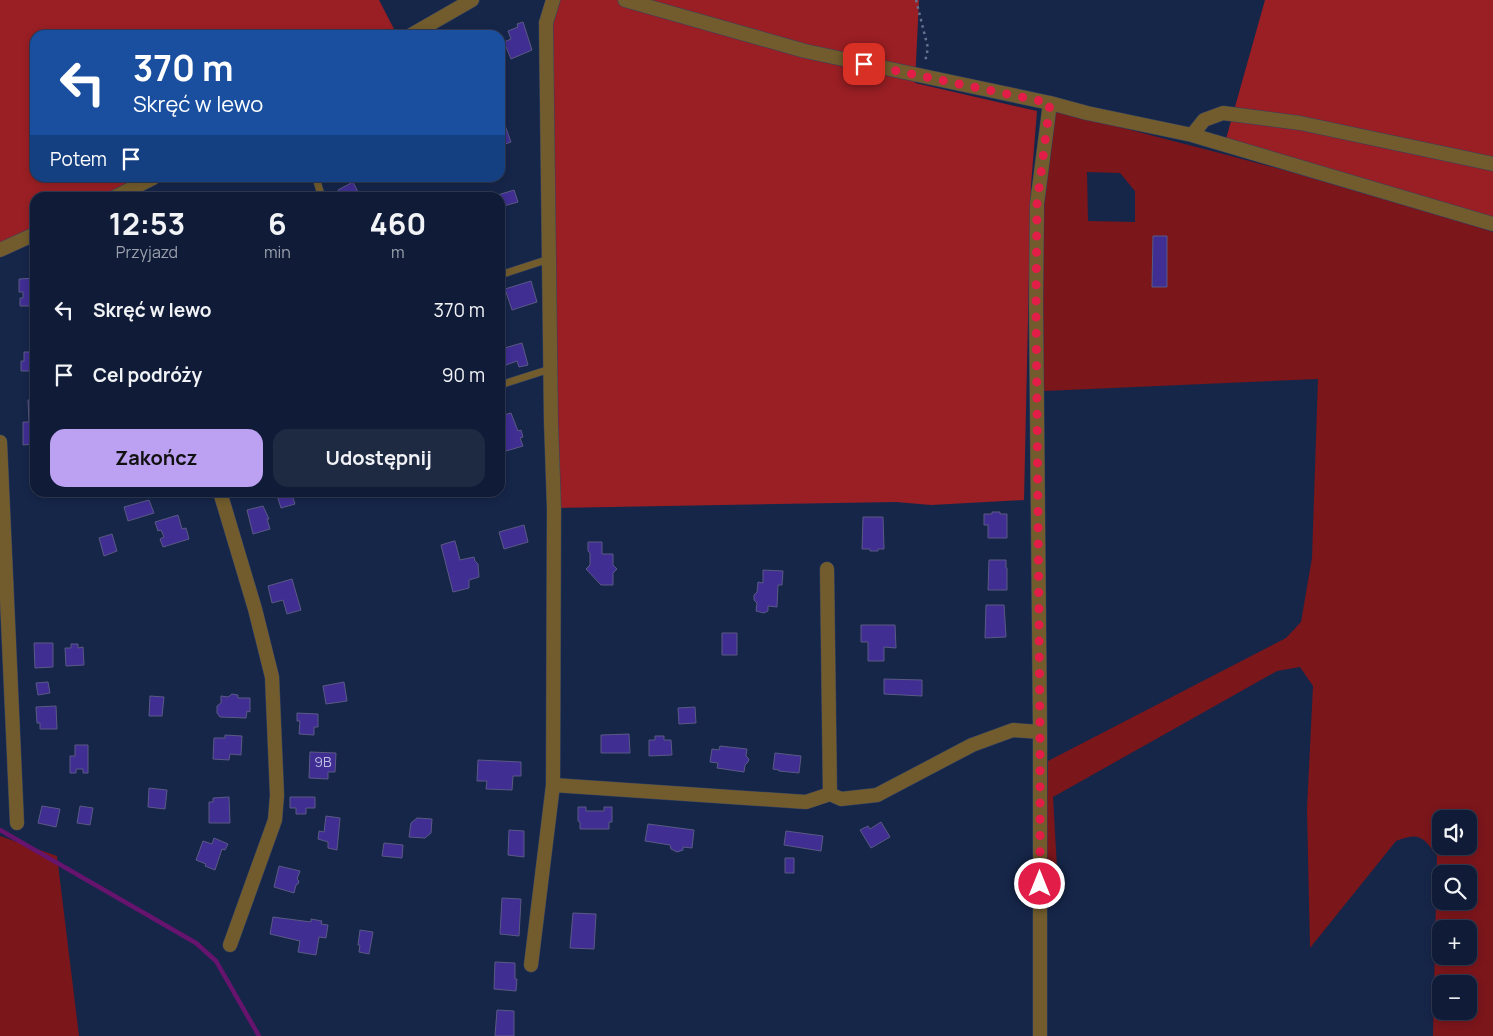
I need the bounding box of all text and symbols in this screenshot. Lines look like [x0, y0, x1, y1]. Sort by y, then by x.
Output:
pin [843, 43, 885, 85]
text: 370 m [133, 44, 234, 92]
icon: left [50, 50, 115, 115]
icon: arrive [850, 50, 878, 78]
text: Skręć w lewo [133, 89, 263, 119]
icon: arrive [117, 145, 145, 173]
text: Potem [50, 146, 107, 172]
text: 12:53 [109, 203, 185, 244]
text: 6 [268, 203, 287, 244]
text: 460 [370, 203, 426, 244]
text: Przyjazd [116, 241, 178, 263]
text: min [264, 241, 291, 263]
text: m [391, 241, 405, 263]
icon: left [50, 296, 78, 324]
text: Skręć w lewo [93, 297, 212, 323]
text: 370 m [433, 297, 485, 323]
icon: arrive [50, 361, 78, 389]
text: Cel podróży [93, 362, 202, 388]
text: 90 m [442, 362, 485, 388]
button: Zakończ [50, 429, 263, 487]
button: Udostępnij [273, 429, 485, 487]
house number: 9B [314, 752, 332, 771]
map controls [1432, 810, 1477, 1020]
button: sound [1432, 810, 1477, 855]
position arrow [1013, 857, 1065, 909]
button: search [1432, 865, 1477, 910]
button: + [1432, 920, 1477, 965]
button: − [1432, 975, 1477, 1020]

